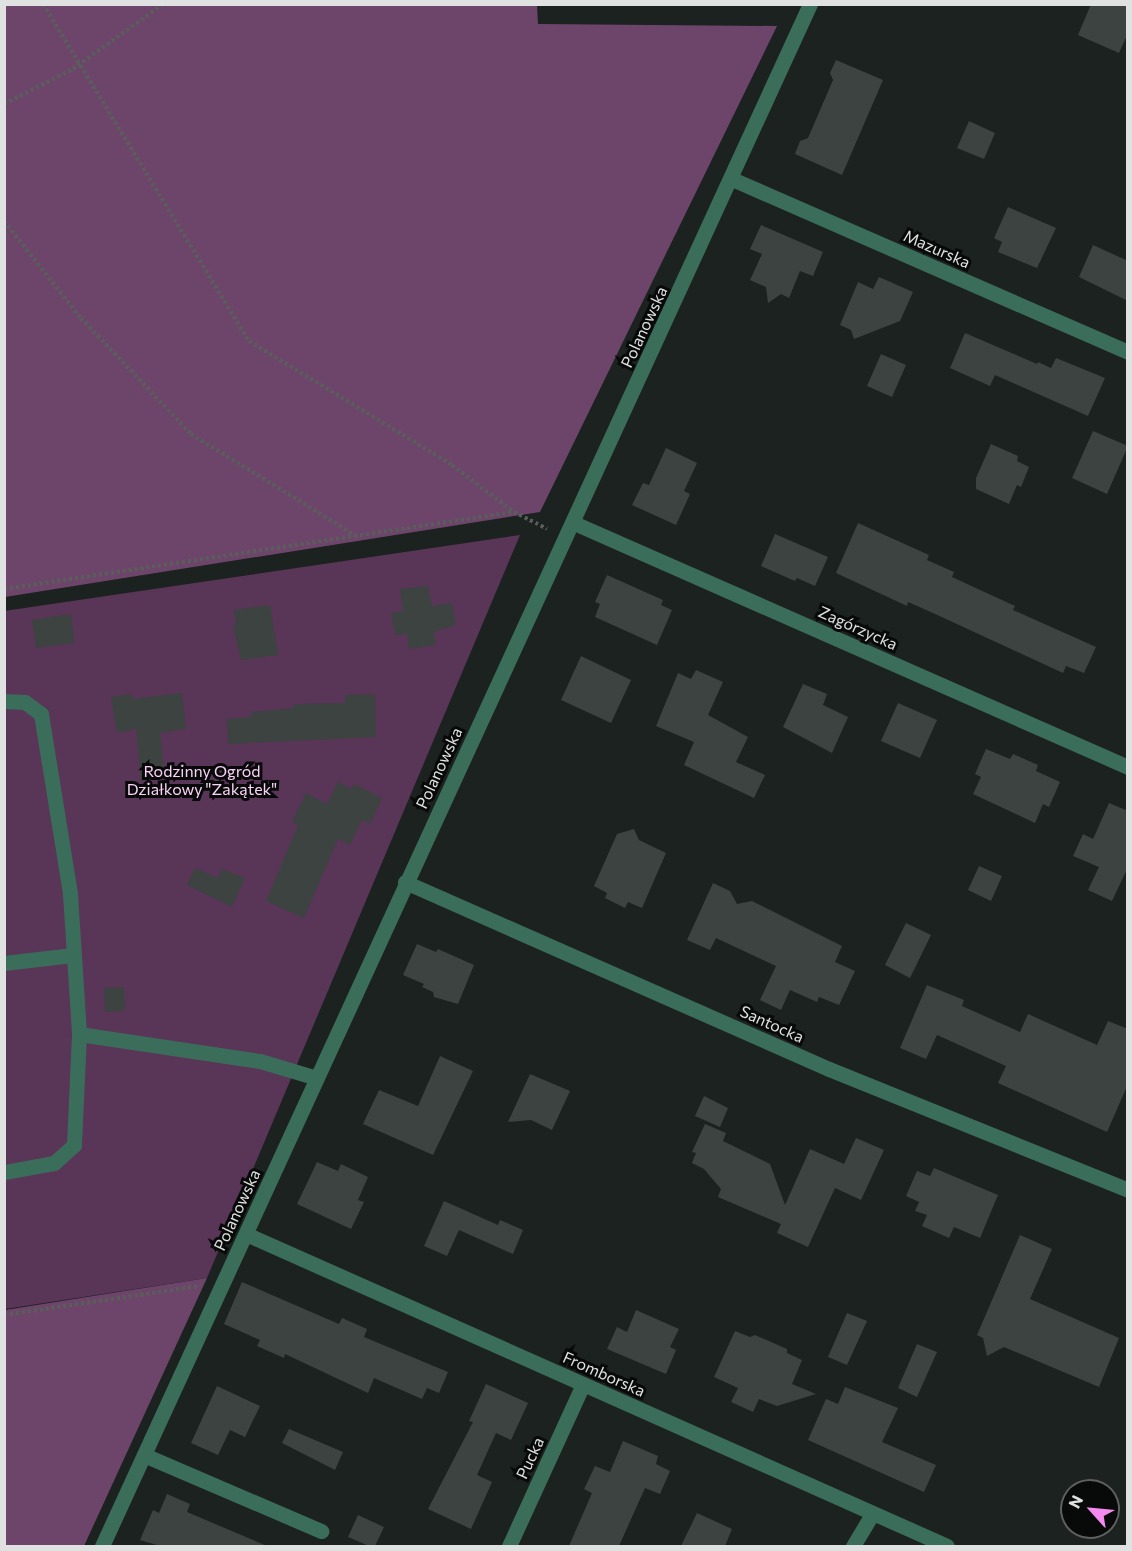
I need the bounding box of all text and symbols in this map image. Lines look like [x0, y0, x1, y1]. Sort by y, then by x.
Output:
street label: Mazurska [901, 226, 973, 272]
street label: Polanowska [617, 283, 671, 371]
street label: Zagórzycka [816, 602, 900, 654]
street label: Polanowska [412, 724, 466, 812]
park label: Rodzinny Ogród Działkowy "Zakątek" [127, 761, 277, 799]
street label: Santocka [737, 1001, 807, 1047]
street label: Polanowska [210, 1166, 264, 1254]
street label: Fromborska [560, 1347, 648, 1401]
street label: Pucka [512, 1434, 548, 1482]
north arrow [1060, 1479, 1120, 1539]
text: N [1064, 1492, 1086, 1511]

